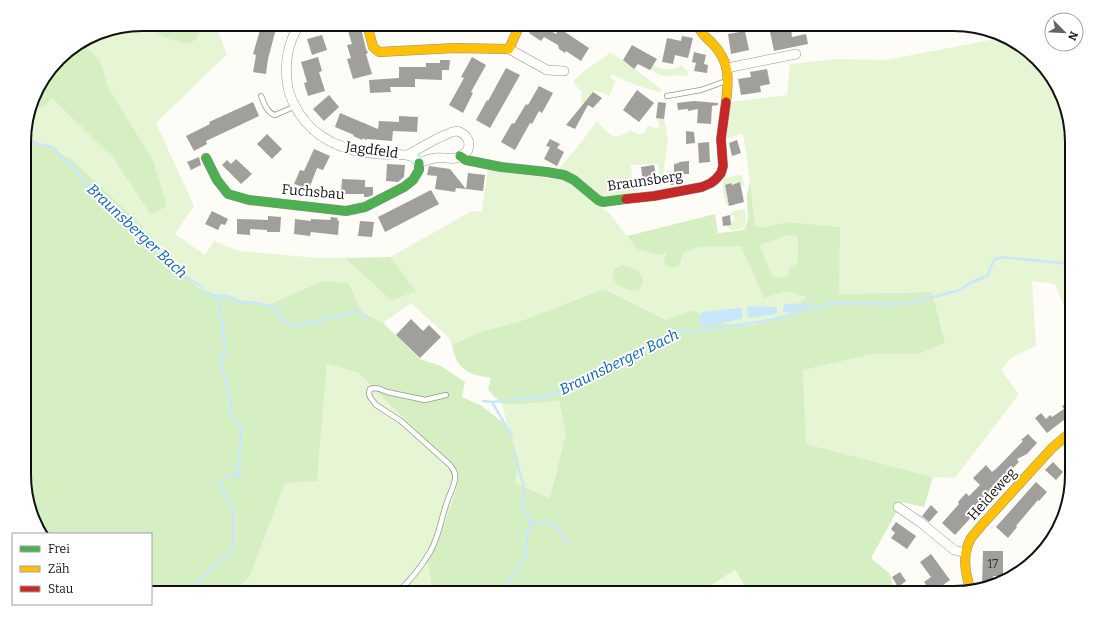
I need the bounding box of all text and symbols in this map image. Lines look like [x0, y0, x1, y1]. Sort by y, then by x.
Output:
north arrow [1044, 12, 1084, 52]
text: N [1065, 29, 1080, 43]
street label: Jagdfeld [344, 138, 399, 162]
street label: Braunsberg [606, 167, 684, 195]
water label: Braunsberger Bach [83, 180, 191, 282]
street label: Fuchsbau [281, 181, 346, 203]
water label: Braunsberger Bach [557, 325, 682, 399]
street label: Heideweg [964, 464, 1020, 524]
legend [12, 533, 152, 605]
text: Frei [48, 542, 70, 556]
house number: 17 [988, 557, 998, 571]
text: Zäh [48, 562, 70, 576]
text: Stau [48, 582, 74, 596]

